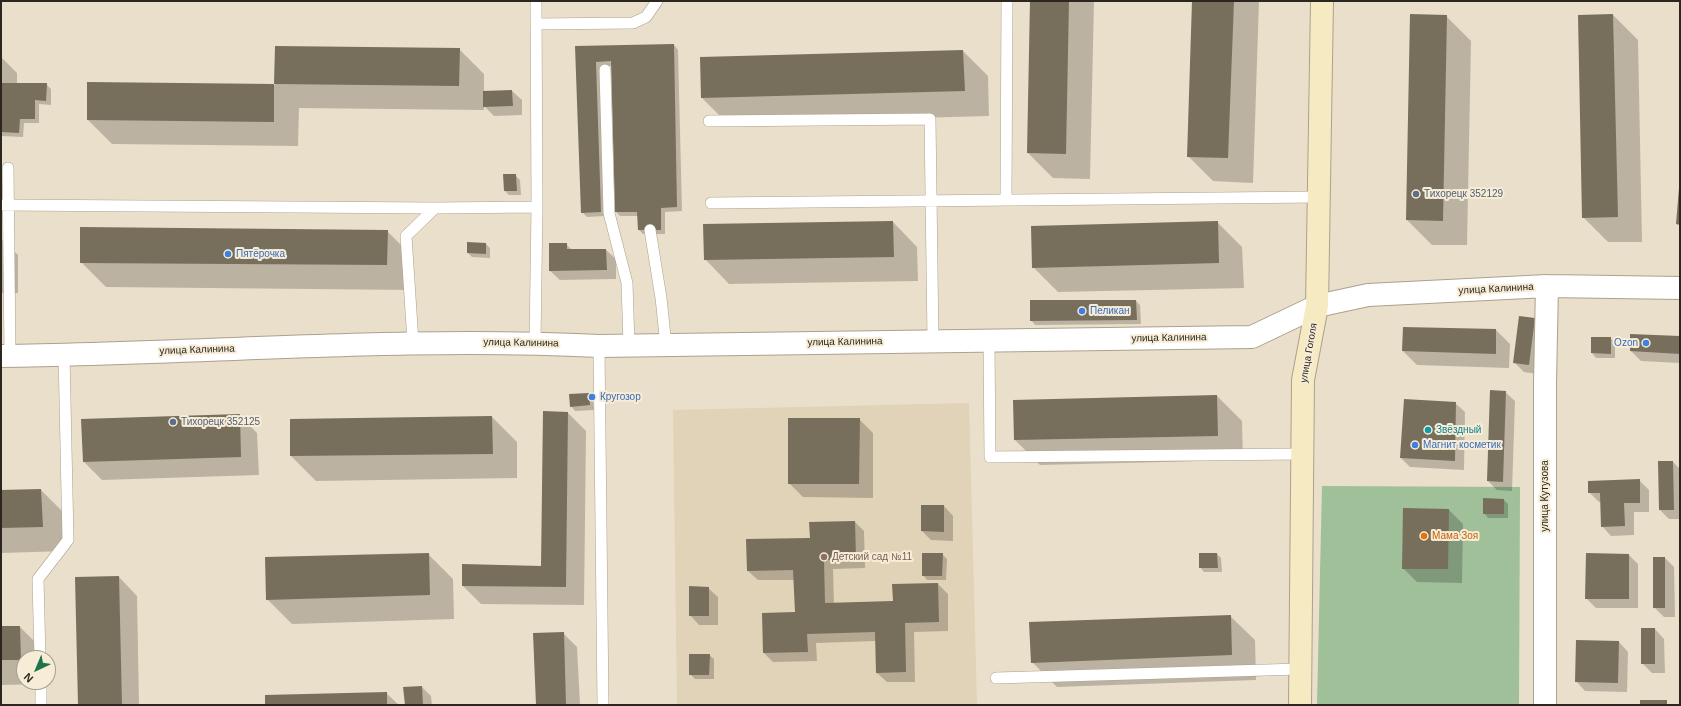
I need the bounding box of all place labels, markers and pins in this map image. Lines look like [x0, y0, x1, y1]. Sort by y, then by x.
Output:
place label: Тихорецк 352129 [1424, 188, 1503, 200]
marker: Тихорецк 352129 [1411, 189, 1421, 199]
place label: Пятёрочка [236, 248, 285, 260]
marker: Пятёрочка [223, 249, 233, 259]
place label: Пеликан [1090, 305, 1130, 317]
marker: Пеликан [1077, 306, 1087, 316]
place label: Ozon [1614, 337, 1638, 349]
marker: Ozon [1641, 338, 1651, 348]
place label: Кругозор [600, 391, 641, 403]
marker: Кругозор [587, 392, 597, 402]
place label: Тихорецк 352125 [181, 416, 260, 428]
marker: Тихорецк 352125 [168, 417, 178, 427]
place label: Звёздный [1436, 424, 1481, 436]
marker: Звёздный [1423, 425, 1433, 435]
place label: Магнит косметик [1423, 439, 1501, 451]
marker: Магнит косметик [1410, 440, 1420, 450]
place label: Мама Зоя [1432, 530, 1478, 542]
marker: Мама Зоя [1419, 531, 1429, 541]
place label: Детский сад №11 [832, 551, 912, 563]
marker: Детский сад №11 [819, 552, 829, 562]

